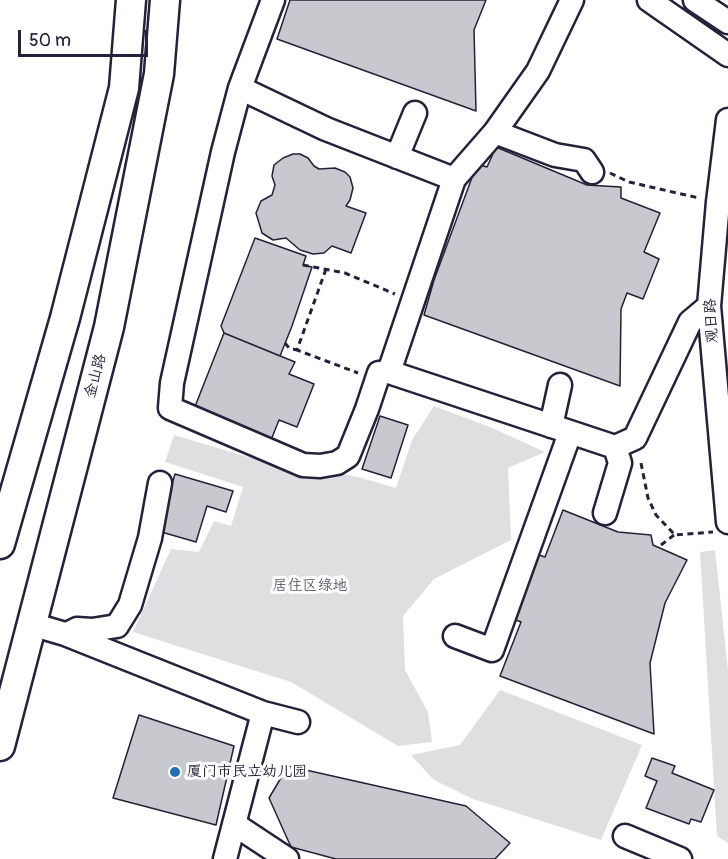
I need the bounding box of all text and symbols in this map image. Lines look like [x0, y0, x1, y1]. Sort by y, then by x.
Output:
scale bar [21, 18, 152, 56]
text: 50 m [29, 29, 71, 52]
street label: 观日路 [702, 298, 722, 344]
street label: 金山路 [81, 352, 111, 400]
park label: 居住区绿地 [273, 577, 347, 595]
place label: 厦门市民立幼儿园 [187, 763, 307, 781]
marker: 厦门市民立幼儿园 [168, 765, 182, 779]

